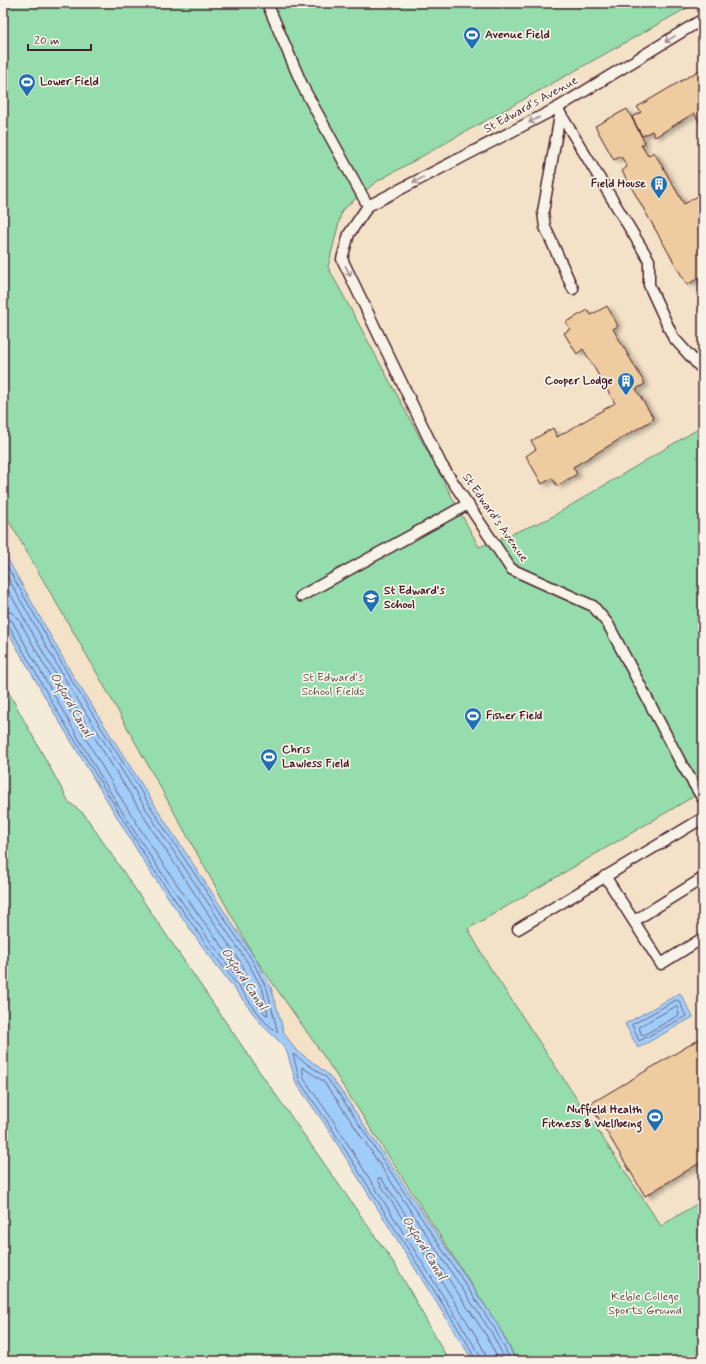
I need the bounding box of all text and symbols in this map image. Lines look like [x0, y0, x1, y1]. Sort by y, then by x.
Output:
sports icon: Avenue Field [462, 25, 482, 50]
scale bar [28, 26, 91, 52]
place label: Avenue Field [485, 27, 550, 43]
text: 20 m [34, 33, 60, 49]
one-way arrow [664, 36, 676, 44]
sports icon: Lower Field [17, 72, 37, 97]
street label: St Edward's Avenue [481, 73, 581, 137]
place label: Lower Field [40, 74, 99, 90]
one-way arrow [528, 116, 540, 124]
building icon: Field House [649, 174, 669, 199]
one-way arrow [413, 176, 425, 184]
place label: Field House [591, 176, 646, 192]
one-way arrow [345, 264, 352, 276]
building icon: Cooper Lodge [616, 371, 636, 396]
place label: Cooper Lodge [545, 373, 614, 390]
street label: St Edward's Avenue [458, 470, 532, 566]
place label: St Edward's School [384, 583, 445, 613]
school or university icon: St Edward's School [361, 588, 381, 613]
water label: Oxford Canal [45, 670, 97, 742]
park label: St Edward's School Fields [301, 670, 365, 700]
sports icon: Fisher Field [463, 706, 483, 731]
place label: Fisher Field [486, 708, 543, 724]
place label: Chris Lawless Field [282, 742, 349, 772]
sports icon: Chris Lawless Field [259, 747, 279, 772]
water label: Oxford Canal [216, 944, 272, 1016]
place label: Nuffield Health Fitness & Wellbeing [542, 1102, 642, 1133]
sports icon: Nuffield Health Fitness & Wellbeing [645, 1107, 665, 1132]
water label: Oxford Canal [397, 1213, 451, 1285]
park label: Keble College Sports Ground [608, 1289, 682, 1319]

